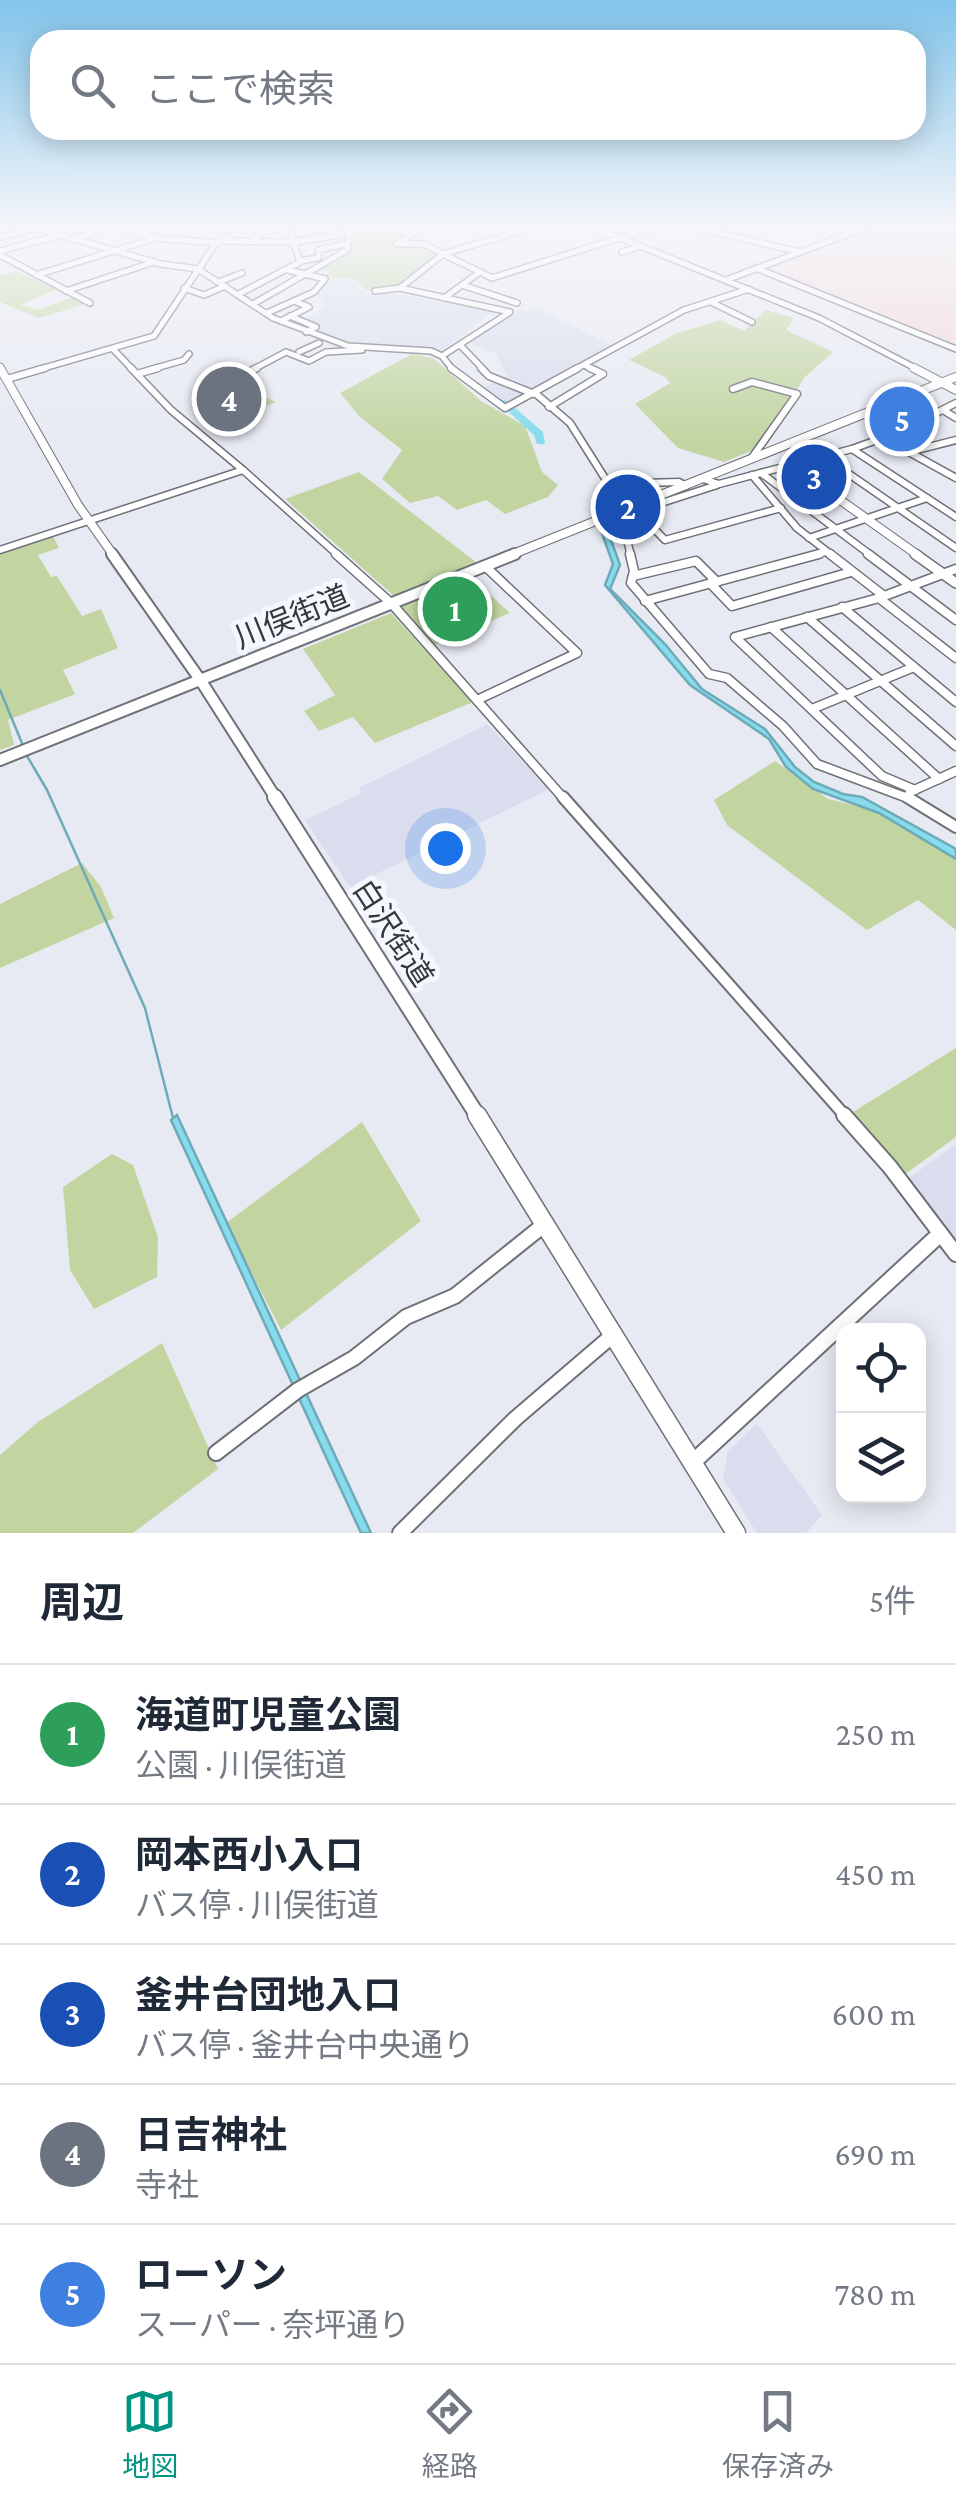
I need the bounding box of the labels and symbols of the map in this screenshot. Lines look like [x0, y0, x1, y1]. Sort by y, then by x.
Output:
pin: 4 [196, 362, 262, 436]
pin: 5 [870, 382, 934, 456]
pin: 3 [782, 440, 846, 514]
pin: 2 [596, 470, 660, 544]
pin: 1 [422, 572, 488, 646]
street label: 川俣街道 [230, 579, 354, 654]
your location [420, 823, 471, 874]
street label: 白沢街道 [347, 873, 440, 992]

